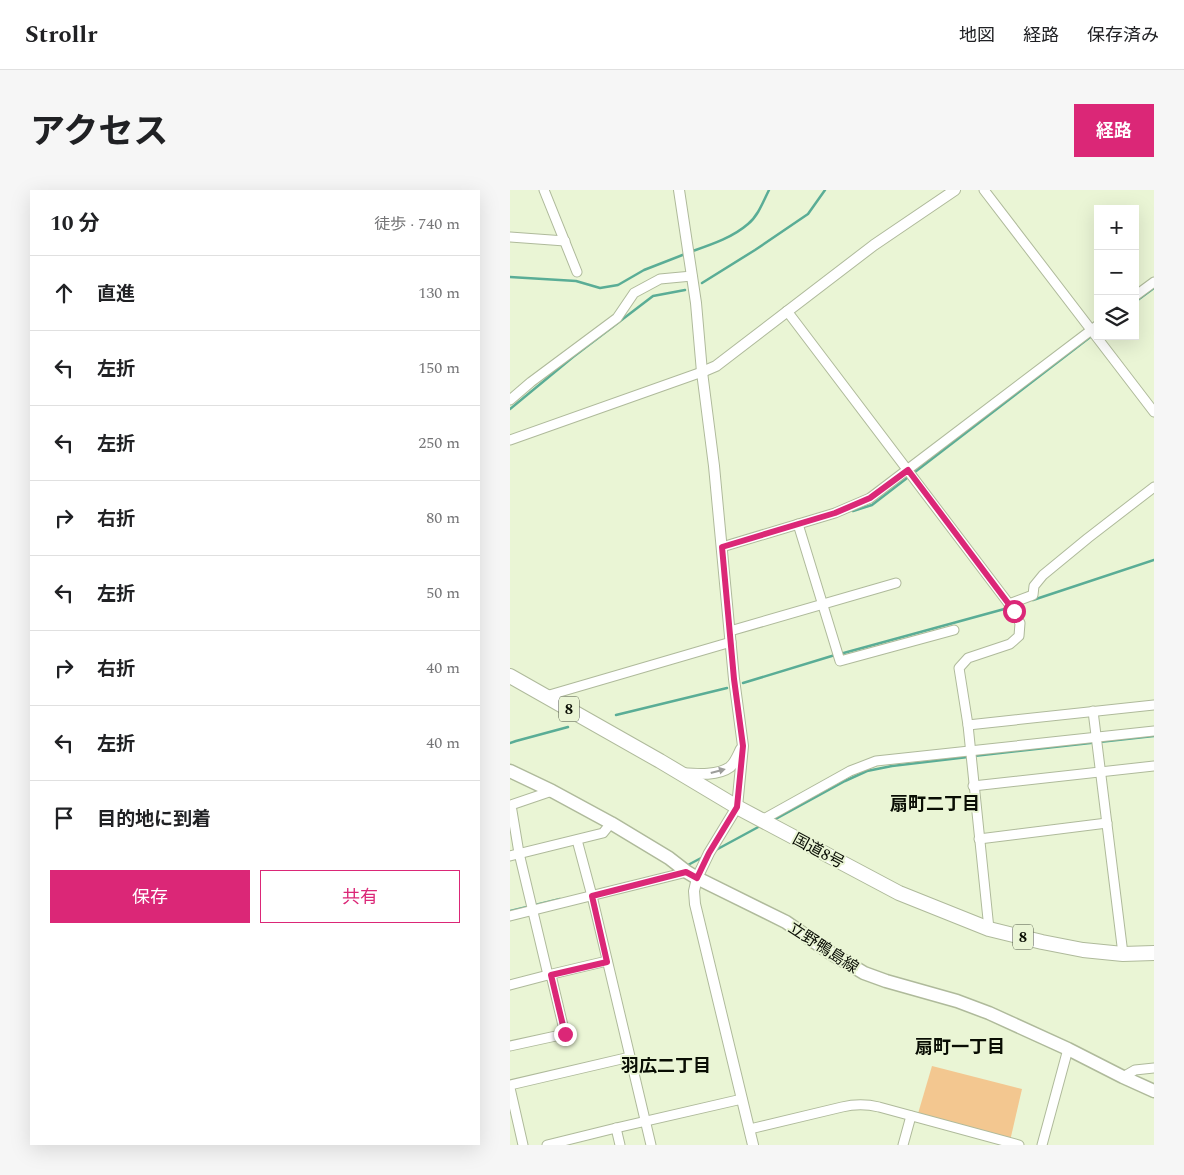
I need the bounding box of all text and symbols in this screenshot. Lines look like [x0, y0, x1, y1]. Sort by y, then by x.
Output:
text: Strollr [25, 17, 97, 53]
text: 地図 [959, 22, 995, 49]
text: 経路 [1023, 22, 1059, 49]
text: 保存済み [1087, 22, 1159, 49]
button: 経路 [1074, 104, 1154, 157]
text: アクセス [30, 106, 168, 159]
map controls [1094, 205, 1139, 340]
button: + [1094, 205, 1139, 250]
text: 10 分 [50, 208, 100, 240]
text: 徒歩 · 740 m [374, 212, 460, 236]
button: − [1094, 250, 1139, 295]
icon: ahead [50, 279, 78, 307]
text: 直進 [97, 280, 135, 309]
text: 130 m [418, 281, 460, 305]
button: layers [1094, 295, 1139, 340]
icon: left [50, 354, 78, 382]
text: 左折 [97, 355, 135, 384]
text: 150 m [418, 356, 460, 380]
icon: left [50, 429, 78, 457]
text: 左折 [97, 430, 135, 459]
text: 250 m [418, 431, 460, 455]
icon: right [50, 504, 78, 532]
text: 右折 [97, 505, 135, 534]
text: 80 m [426, 506, 460, 530]
icon: left [50, 579, 78, 607]
text: 左折 [97, 580, 135, 609]
text: 50 m [426, 581, 460, 605]
route start [1003, 600, 1026, 623]
icon: right [50, 654, 78, 682]
text: 右折 [97, 655, 135, 684]
text: 40 m [426, 656, 460, 680]
road number: 8 [559, 696, 579, 722]
icon: left [50, 729, 78, 757]
text: 左折 [97, 730, 135, 759]
text: 40 m [426, 731, 460, 755]
one-way arrow [710, 767, 725, 775]
district label: 扇町二丁目 [890, 791, 980, 818]
icon: arrive [50, 804, 78, 832]
text: 目的地に到着 [97, 805, 211, 834]
street label: 国道8号 [788, 827, 849, 875]
button: 保存 [50, 870, 250, 923]
button: 共有 [260, 870, 460, 923]
street label: 立野鴨島線 [783, 916, 864, 980]
road number: 8 [1013, 924, 1033, 950]
route end [554, 1023, 577, 1046]
district label: 扇町一丁目 [915, 1034, 1005, 1061]
district label: 羽広二丁目 [621, 1053, 711, 1080]

